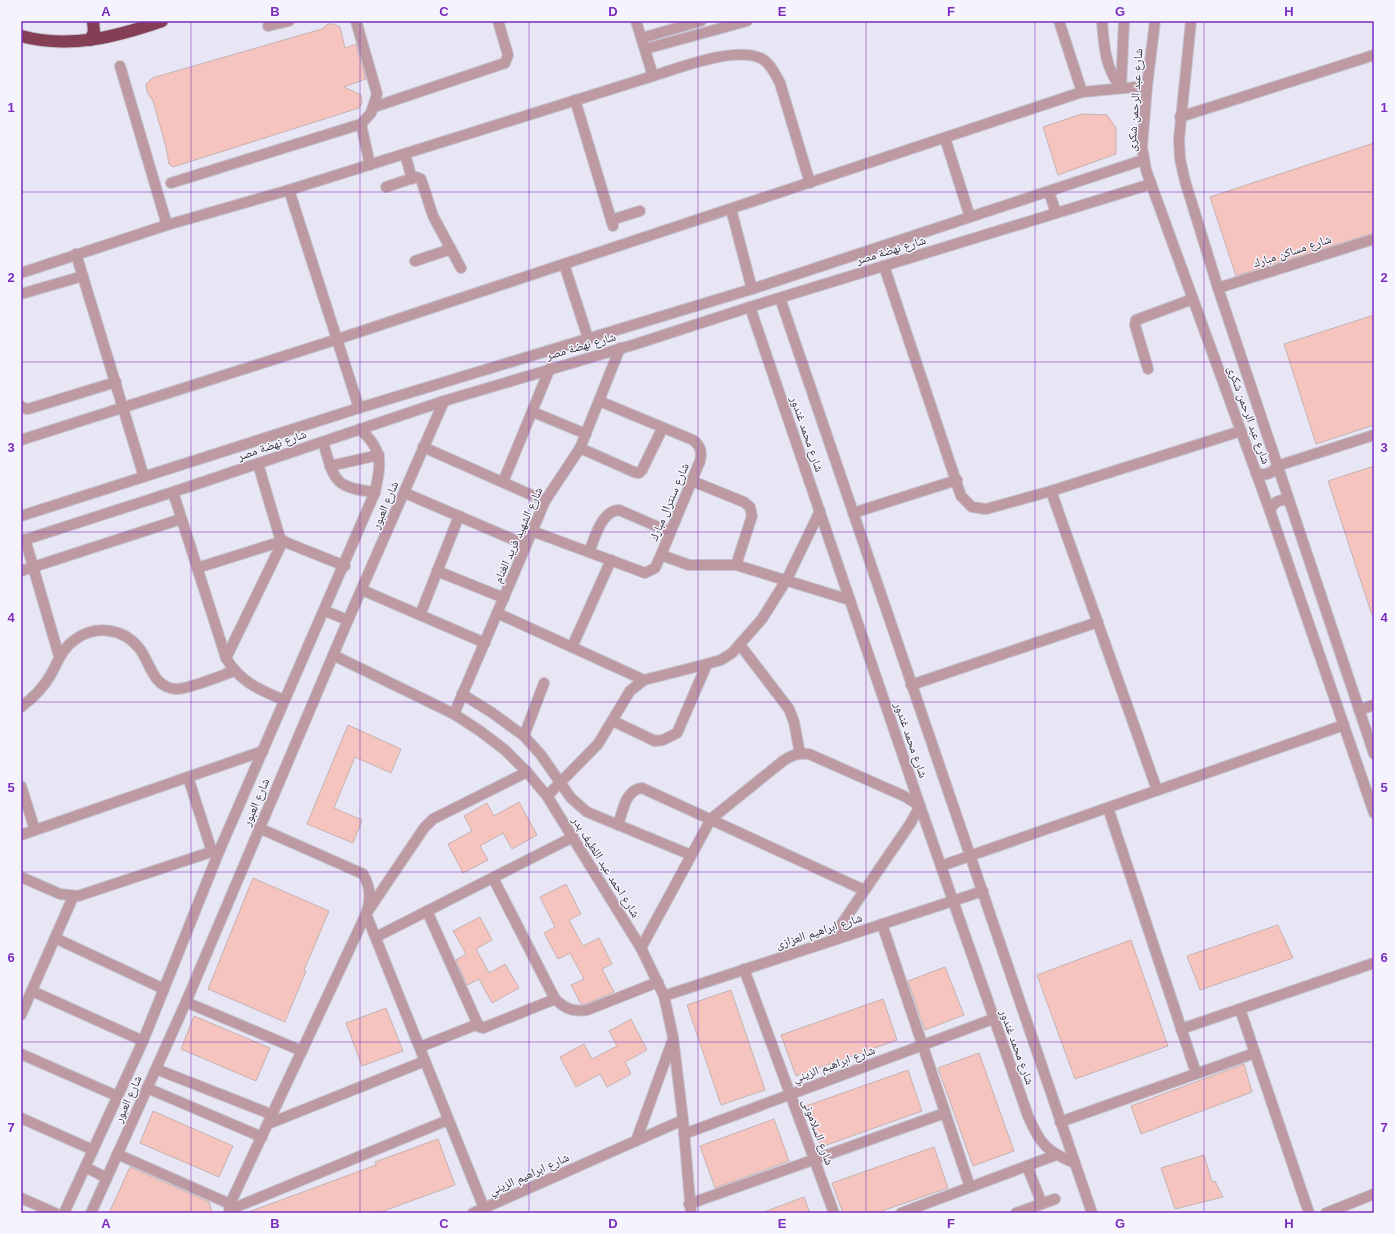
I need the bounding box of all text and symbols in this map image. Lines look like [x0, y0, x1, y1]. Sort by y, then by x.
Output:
text: A [101, 4, 111, 19]
text: B [270, 4, 280, 19]
text: C [439, 4, 449, 19]
text: D [608, 4, 618, 19]
text: E [778, 4, 787, 19]
text: F [947, 4, 955, 19]
text: G [1115, 4, 1125, 19]
text: H [1284, 4, 1294, 19]
street label: شارع عبد الرحمن شكرى [1124, 48, 1147, 152]
text: 1 [7, 100, 15, 115]
text: 1 [1380, 100, 1388, 115]
street label: شارع مساكن مبارك [1251, 232, 1333, 271]
street label: شارع نهضة مصر [854, 233, 928, 268]
text: 2 [7, 270, 15, 285]
text: 2 [1380, 270, 1388, 285]
street label: شارع نهضة مصر [544, 329, 618, 364]
street label: شارع عبد الرحمن شكرى [1224, 364, 1273, 467]
street label: شارع محمد غندور [786, 393, 827, 474]
street label: شارع نهضة مصر [235, 427, 309, 465]
text: 3 [7, 440, 15, 455]
text: 3 [1380, 440, 1388, 455]
street label: شارع سنترال مبارك [646, 461, 693, 544]
street label: شارع العبور [368, 479, 402, 532]
street label: شارع الشهيد فريد الغنام [491, 485, 546, 585]
text: 4 [7, 610, 15, 625]
text: 4 [1380, 610, 1388, 625]
street label: شارع محمد غندور [890, 699, 931, 780]
street label: شارع العبور [239, 776, 273, 829]
text: 5 [7, 780, 15, 795]
text: 5 [1380, 780, 1388, 795]
street label: شارع احمد عبد اللطيف بدر [568, 813, 643, 921]
street label: شارع ابراهيم العزازى [774, 910, 864, 953]
text: 6 [7, 950, 15, 965]
text: 6 [1380, 950, 1388, 965]
street label: شارع محمد غندور [996, 1007, 1037, 1087]
street label: شارع ابراهيم الزيني [791, 1043, 878, 1088]
street label: شارع العبور [111, 1073, 146, 1126]
street label: شارع السلامونى [799, 1097, 836, 1167]
text: 7 [7, 1120, 15, 1135]
text: 7 [1380, 1120, 1388, 1135]
street label: شارع ابراهيم الزيني [487, 1150, 573, 1201]
text: A [101, 1216, 111, 1231]
text: B [270, 1216, 280, 1231]
text: C [439, 1216, 449, 1231]
text: D [608, 1216, 618, 1231]
text: E [778, 1216, 787, 1231]
text: F [947, 1216, 955, 1231]
text: G [1115, 1216, 1125, 1231]
text: H [1284, 1216, 1294, 1231]

